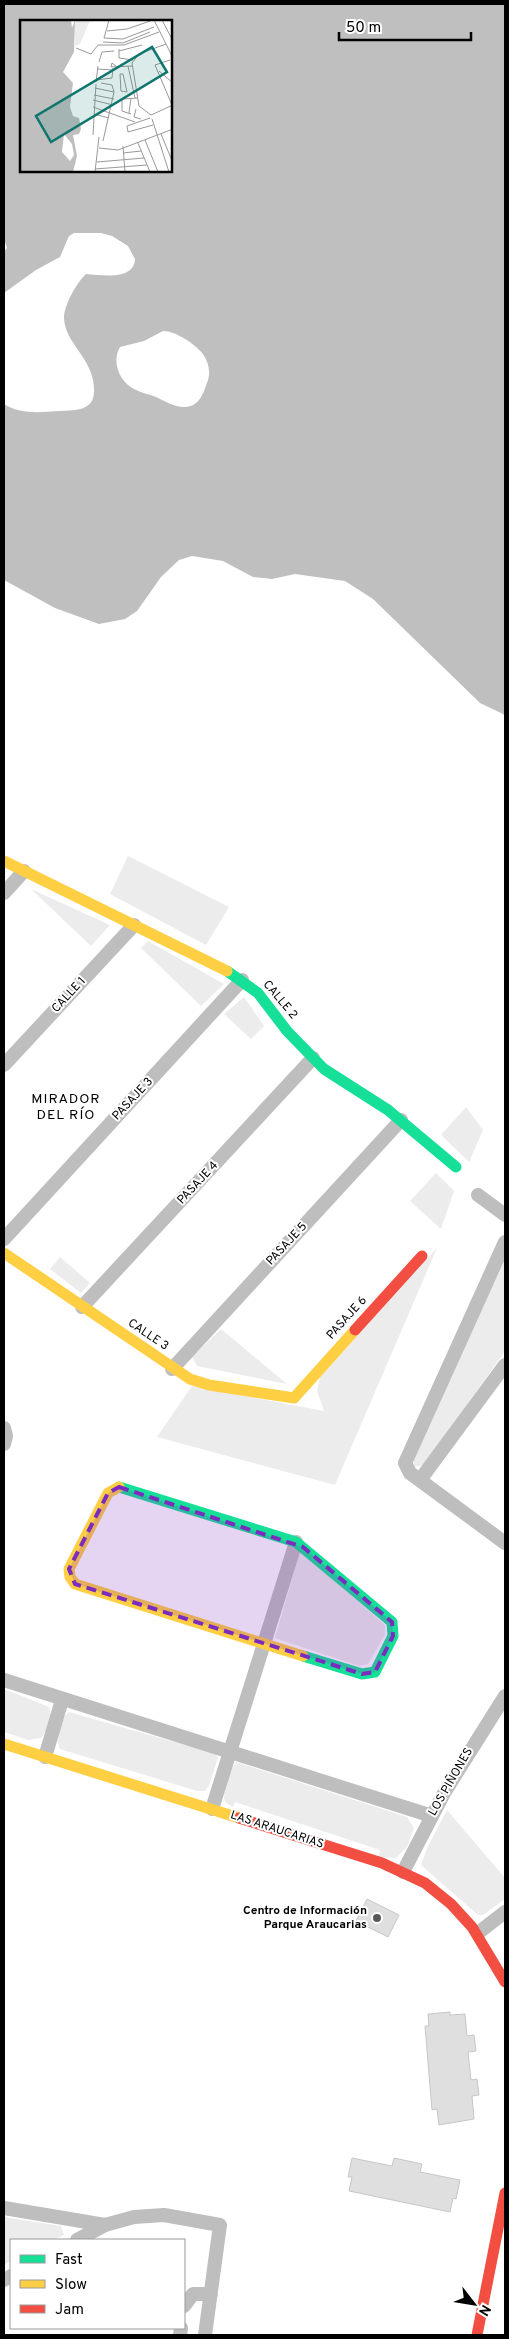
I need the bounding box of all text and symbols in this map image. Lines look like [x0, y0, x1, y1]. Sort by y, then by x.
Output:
scale bar [339, 10, 472, 42]
text: 50 m [346, 19, 381, 38]
inset map [20, 20, 172, 172]
street label: CALLE 1 [48, 974, 90, 1016]
street label: CALLE 2 [259, 977, 301, 1023]
street label: PASAJE 3 [109, 1074, 157, 1124]
district label: MIRADOR DEL RÍO [31, 1091, 101, 1124]
street label: PASAJE 4 [174, 1158, 222, 1208]
street label: PASAJE 5 [263, 1219, 311, 1269]
street label: PASAJE 6 [323, 1293, 371, 1343]
street label: CALLE 3 [124, 1315, 172, 1355]
street label: LOS PIÑONES [425, 1745, 477, 1819]
street label: LAS ARAUCARIAS [228, 1807, 326, 1853]
place label: Centro de Información Parque Araucarias [243, 1903, 367, 1933]
marker: Centro de Información Parque Araucarias [371, 1912, 383, 1924]
legend [10, 2239, 185, 2329]
text: Fast [55, 2251, 83, 2270]
text: Slow [55, 2276, 87, 2295]
north arrow [449, 2279, 499, 2329]
text: Jam [55, 2301, 84, 2320]
text: N [474, 2301, 494, 2319]

